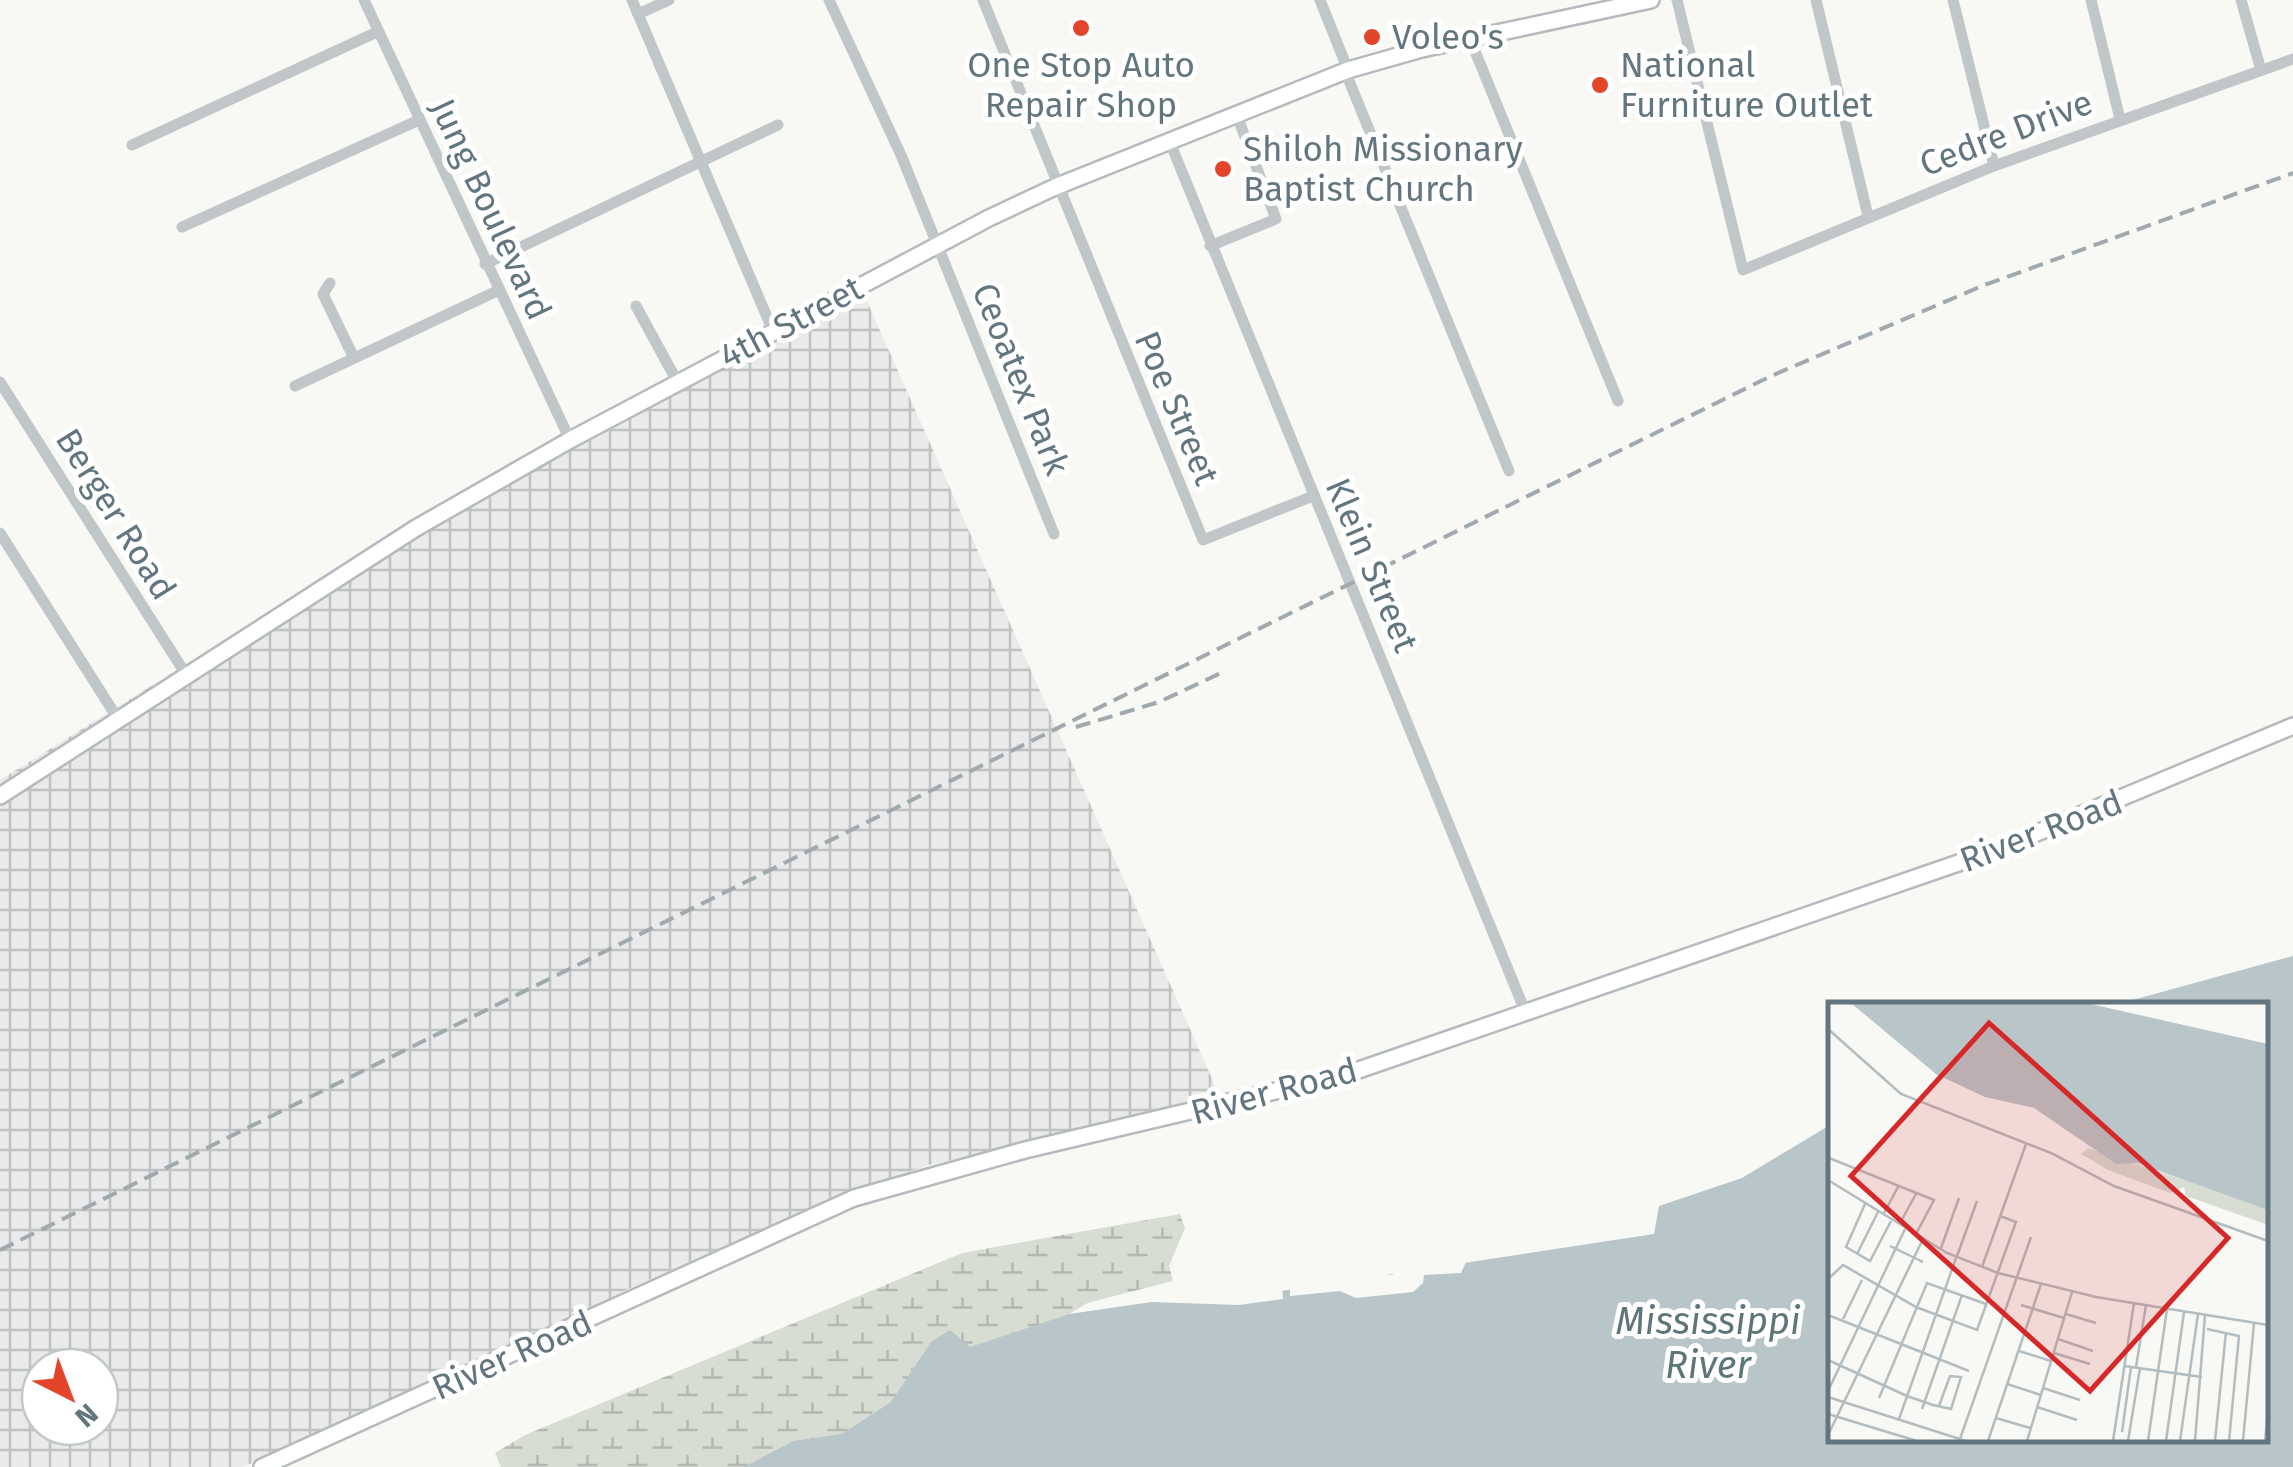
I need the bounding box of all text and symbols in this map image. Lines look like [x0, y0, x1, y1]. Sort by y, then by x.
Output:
place label: Voleo's [1392, 16, 1504, 58]
marker: One Stop Auto Repair Shop [1070, 17, 1092, 39]
marker: Voleo's [1361, 26, 1383, 48]
place label: One Stop Auto Repair Shop [967, 44, 1195, 126]
place label: National Furniture Outlet [1620, 44, 1873, 126]
marker: National Furniture Outlet [1589, 74, 1611, 96]
street label: Cedre Drive [1914, 81, 2098, 185]
street label: Jung Boulevard [421, 92, 561, 326]
place label: Shiloh Missionary Baptist Church [1243, 128, 1523, 210]
marker: Shiloh Missionary Baptist Church [1212, 158, 1234, 180]
street label: 4th Street [712, 267, 870, 377]
street label: Ceoatex Park [963, 277, 1079, 481]
street label: Poe Street [1126, 325, 1228, 492]
street label: Berger Road [47, 421, 185, 607]
street label: Klein Street [1317, 472, 1427, 658]
street label: River Road [1954, 781, 2128, 881]
inset map [1828, 1002, 2268, 1442]
street label: River Road [1186, 1049, 1362, 1133]
water label: Mississippi River [1615, 1298, 1801, 1388]
street label: River Road [425, 1301, 599, 1409]
north arrow [20, 1347, 120, 1447]
text: N [68, 1397, 104, 1434]

